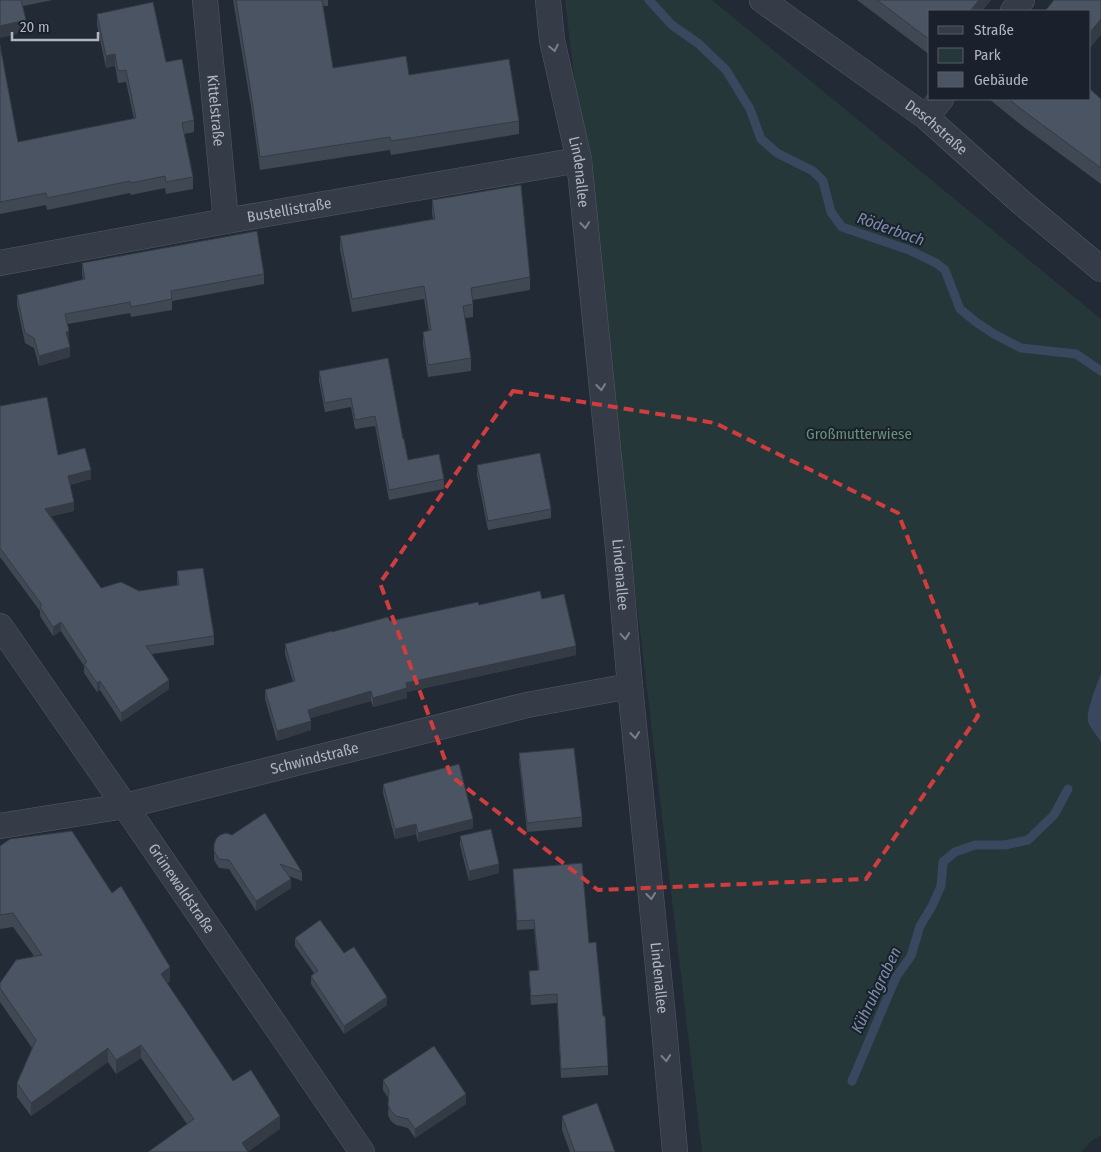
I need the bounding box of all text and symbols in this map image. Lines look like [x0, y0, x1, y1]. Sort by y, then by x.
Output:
scale bar [12, 10, 99, 42]
legend [928, 10, 1091, 100]
text: 20 m [20, 18, 50, 36]
text: Straße [974, 21, 1014, 39]
one-way arrow [548, 44, 559, 53]
text: Park [974, 46, 1001, 64]
text: Gebäude [974, 71, 1029, 89]
street label: Kittelstraße [203, 74, 228, 147]
street label: Deschstraße [902, 96, 971, 159]
street label: Lindenallee [565, 135, 593, 208]
street label: Bustellistraße [246, 194, 333, 226]
water label: Röderbach [855, 208, 927, 250]
one-way arrow [579, 222, 590, 230]
one-way arrow [596, 383, 607, 391]
park label: Großmutterwiese [806, 425, 912, 443]
street label: Lindenallee [608, 538, 632, 611]
one-way arrow [619, 632, 630, 640]
one-way arrow [629, 731, 640, 739]
street label: Schwindstraße [269, 739, 360, 778]
street label: Grünewaldstraße [144, 840, 218, 937]
one-way arrow [645, 893, 656, 901]
street label: Lindenallee [647, 941, 672, 1014]
water label: Kühruhgraben [847, 944, 905, 1036]
one-way arrow [661, 1054, 672, 1062]

